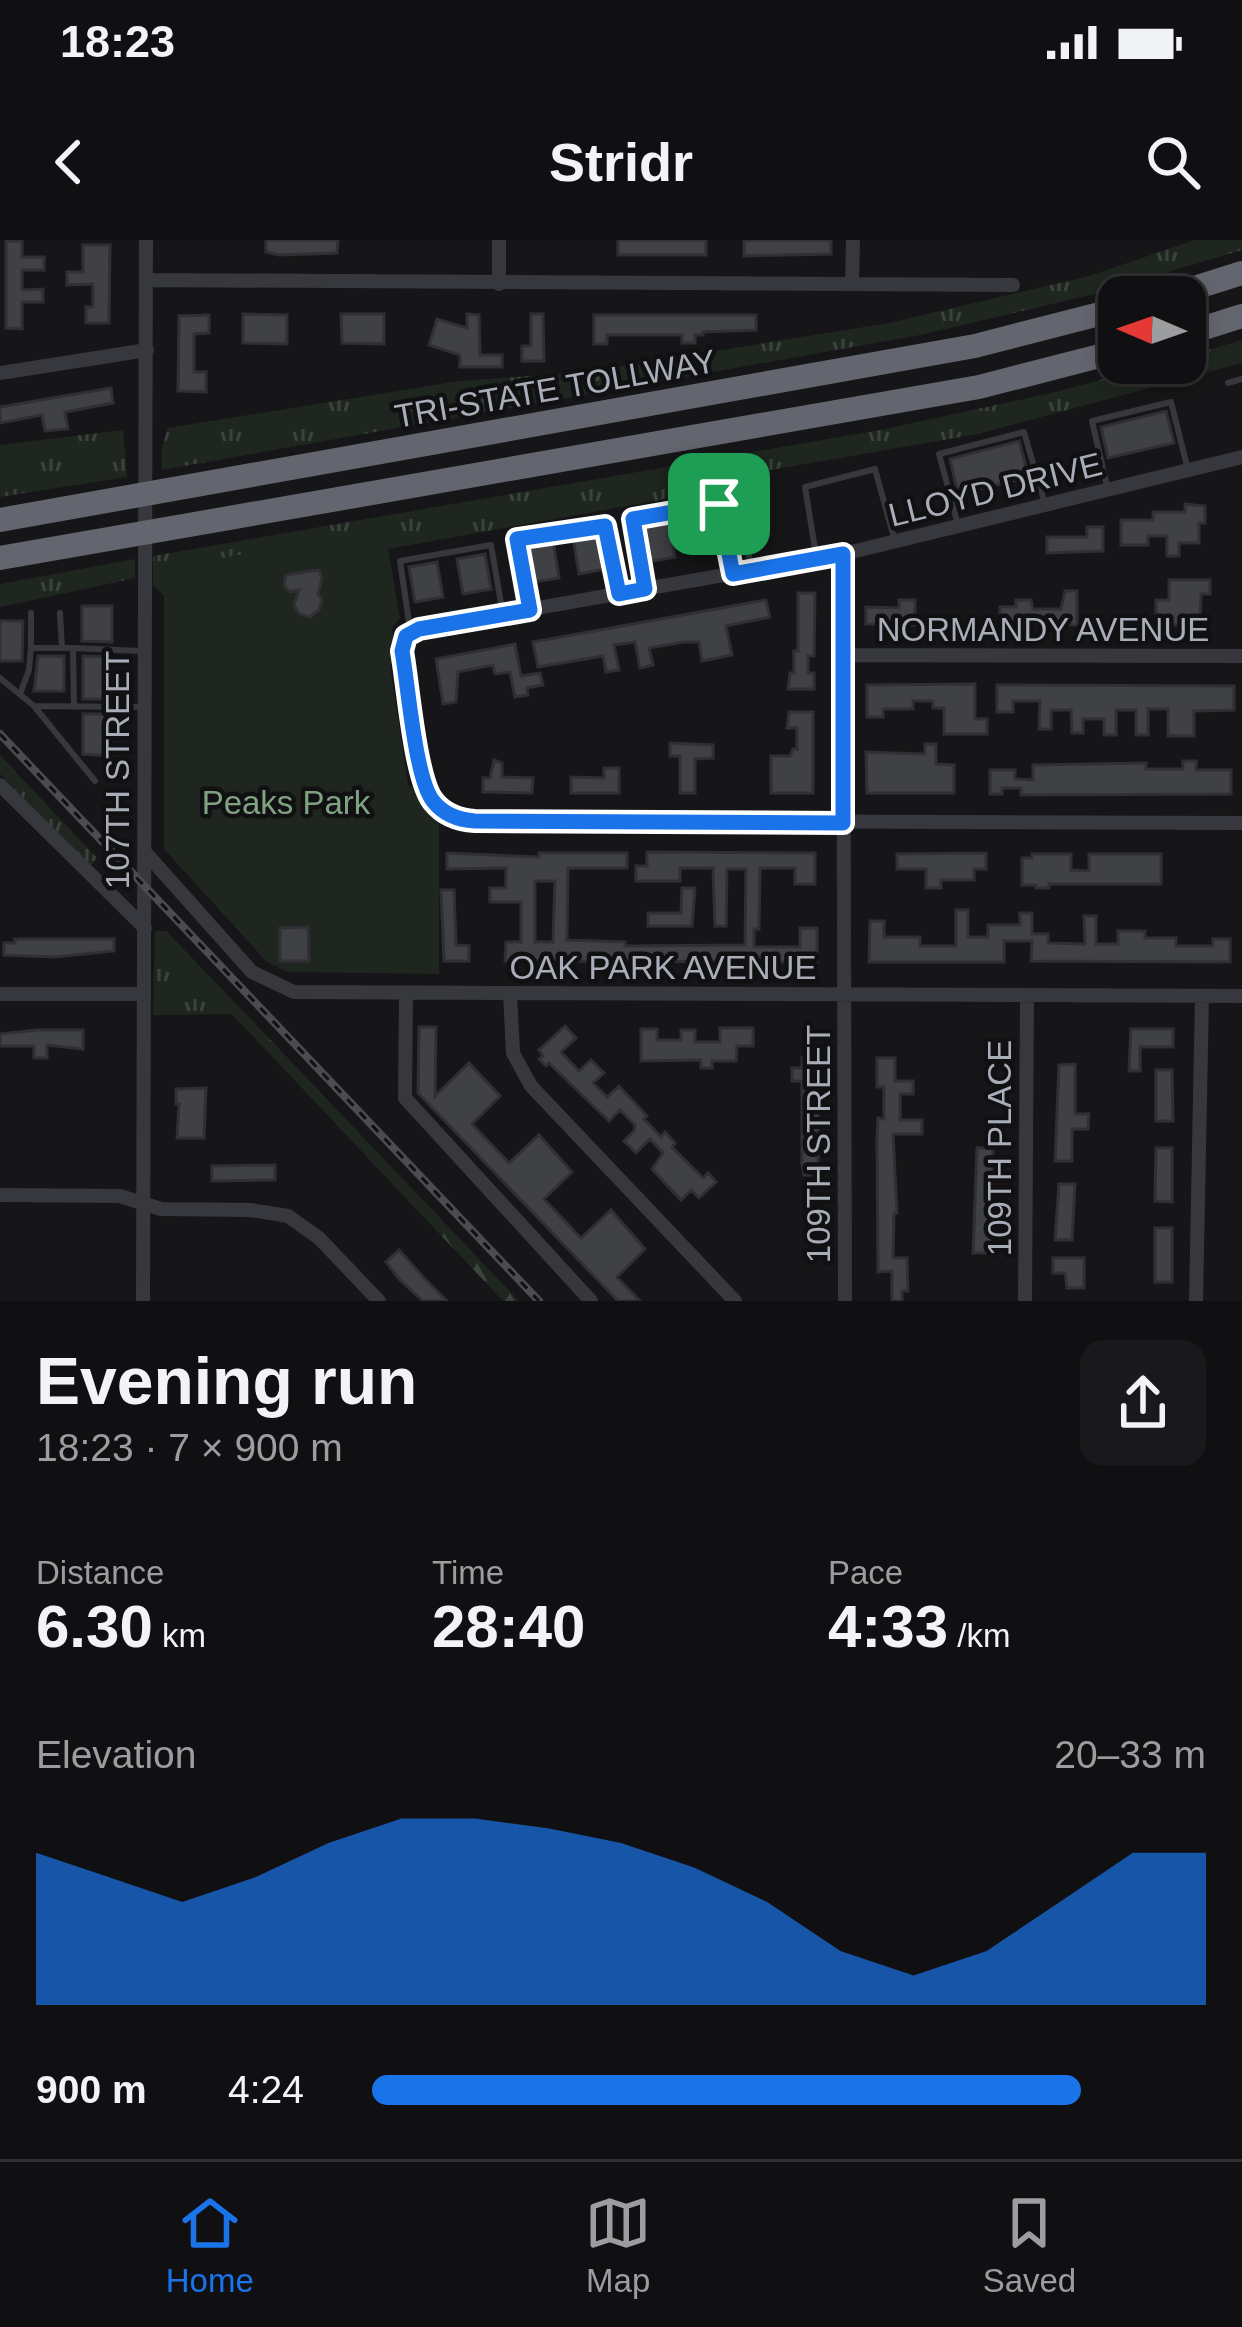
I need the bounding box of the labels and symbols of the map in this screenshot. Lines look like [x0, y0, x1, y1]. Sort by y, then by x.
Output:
north arrow [1098, 276, 1206, 384]
street label: TRI-STATE TOLLWAY [392, 342, 718, 435]
street label: LLOYD DRIVE [885, 445, 1105, 534]
pin [668, 453, 770, 555]
street label: NORMANDY AVENUE [877, 611, 1209, 648]
street label: 107TH STREET [99, 651, 136, 889]
park label: Peaks Park [202, 784, 371, 821]
street label: OAK PARK AVENUE [510, 949, 816, 986]
street label: 109TH STREET [800, 1025, 837, 1263]
street label: 109TH PLACE [981, 1040, 1018, 1256]

